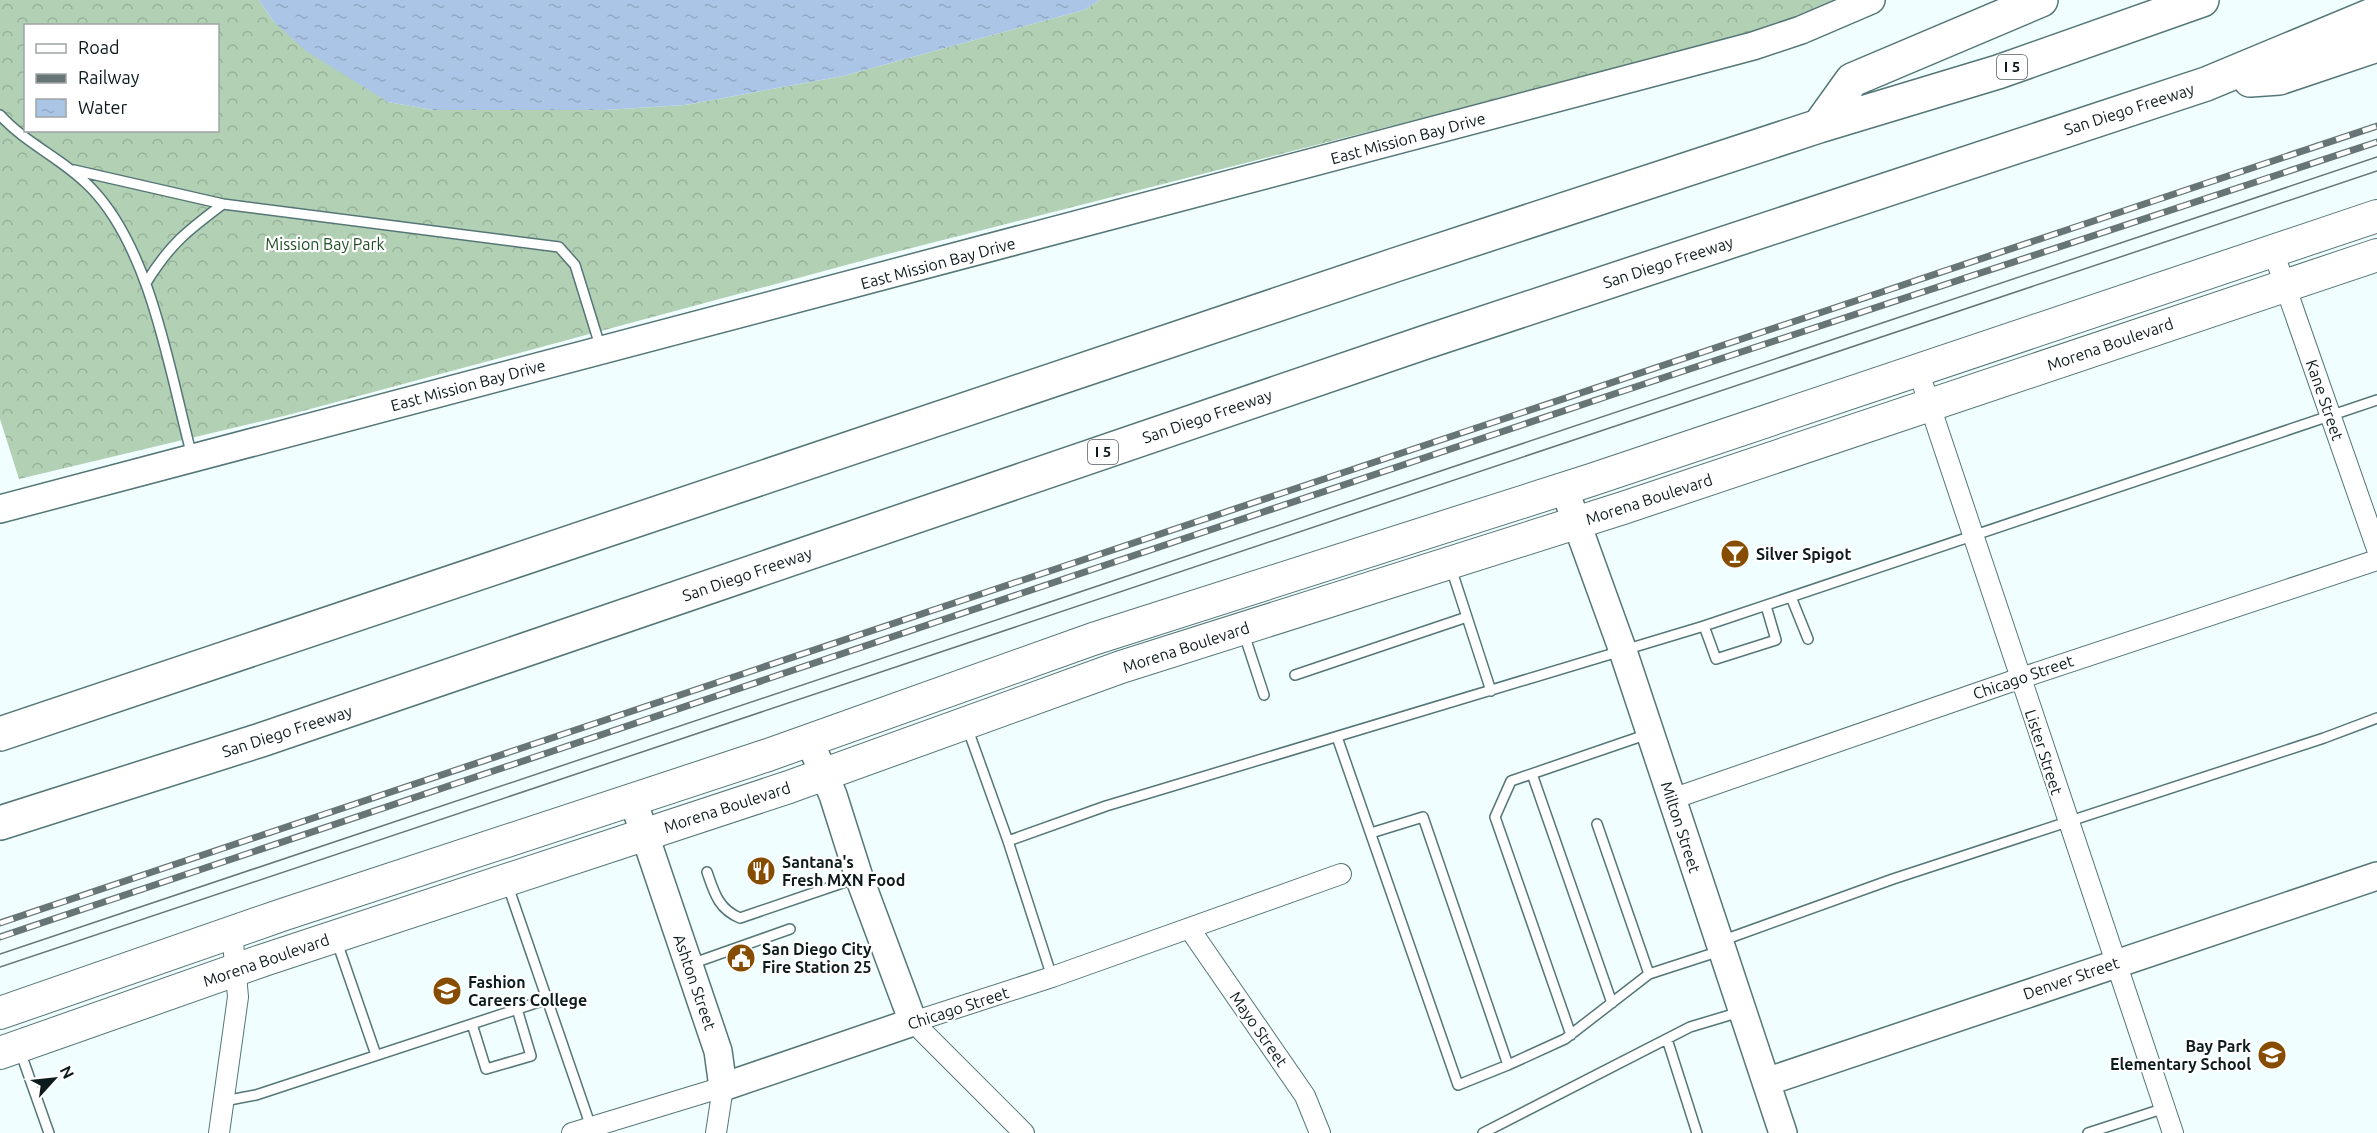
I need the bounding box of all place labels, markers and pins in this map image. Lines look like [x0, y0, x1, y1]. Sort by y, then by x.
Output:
bar icon: Silver Spigot [1719, 538, 1751, 570]
place label: Silver Spigot [1756, 545, 1851, 563]
place label: Santana's Fresh MXN Food [782, 853, 905, 889]
restaurant icon: Santana's Fresh MXN Food [745, 855, 777, 887]
place label: San Diego City Fire Station 25 [762, 940, 872, 976]
public building icon: San Diego City Fire Station 25 [725, 942, 757, 974]
place label: Fashion Careers College [468, 973, 587, 1009]
school or university icon: Fashion Careers College [431, 975, 463, 1007]
place label: Bay Park Elementary School [2110, 1037, 2251, 1073]
school or university icon: Bay Park Elementary School [2256, 1039, 2288, 1071]

